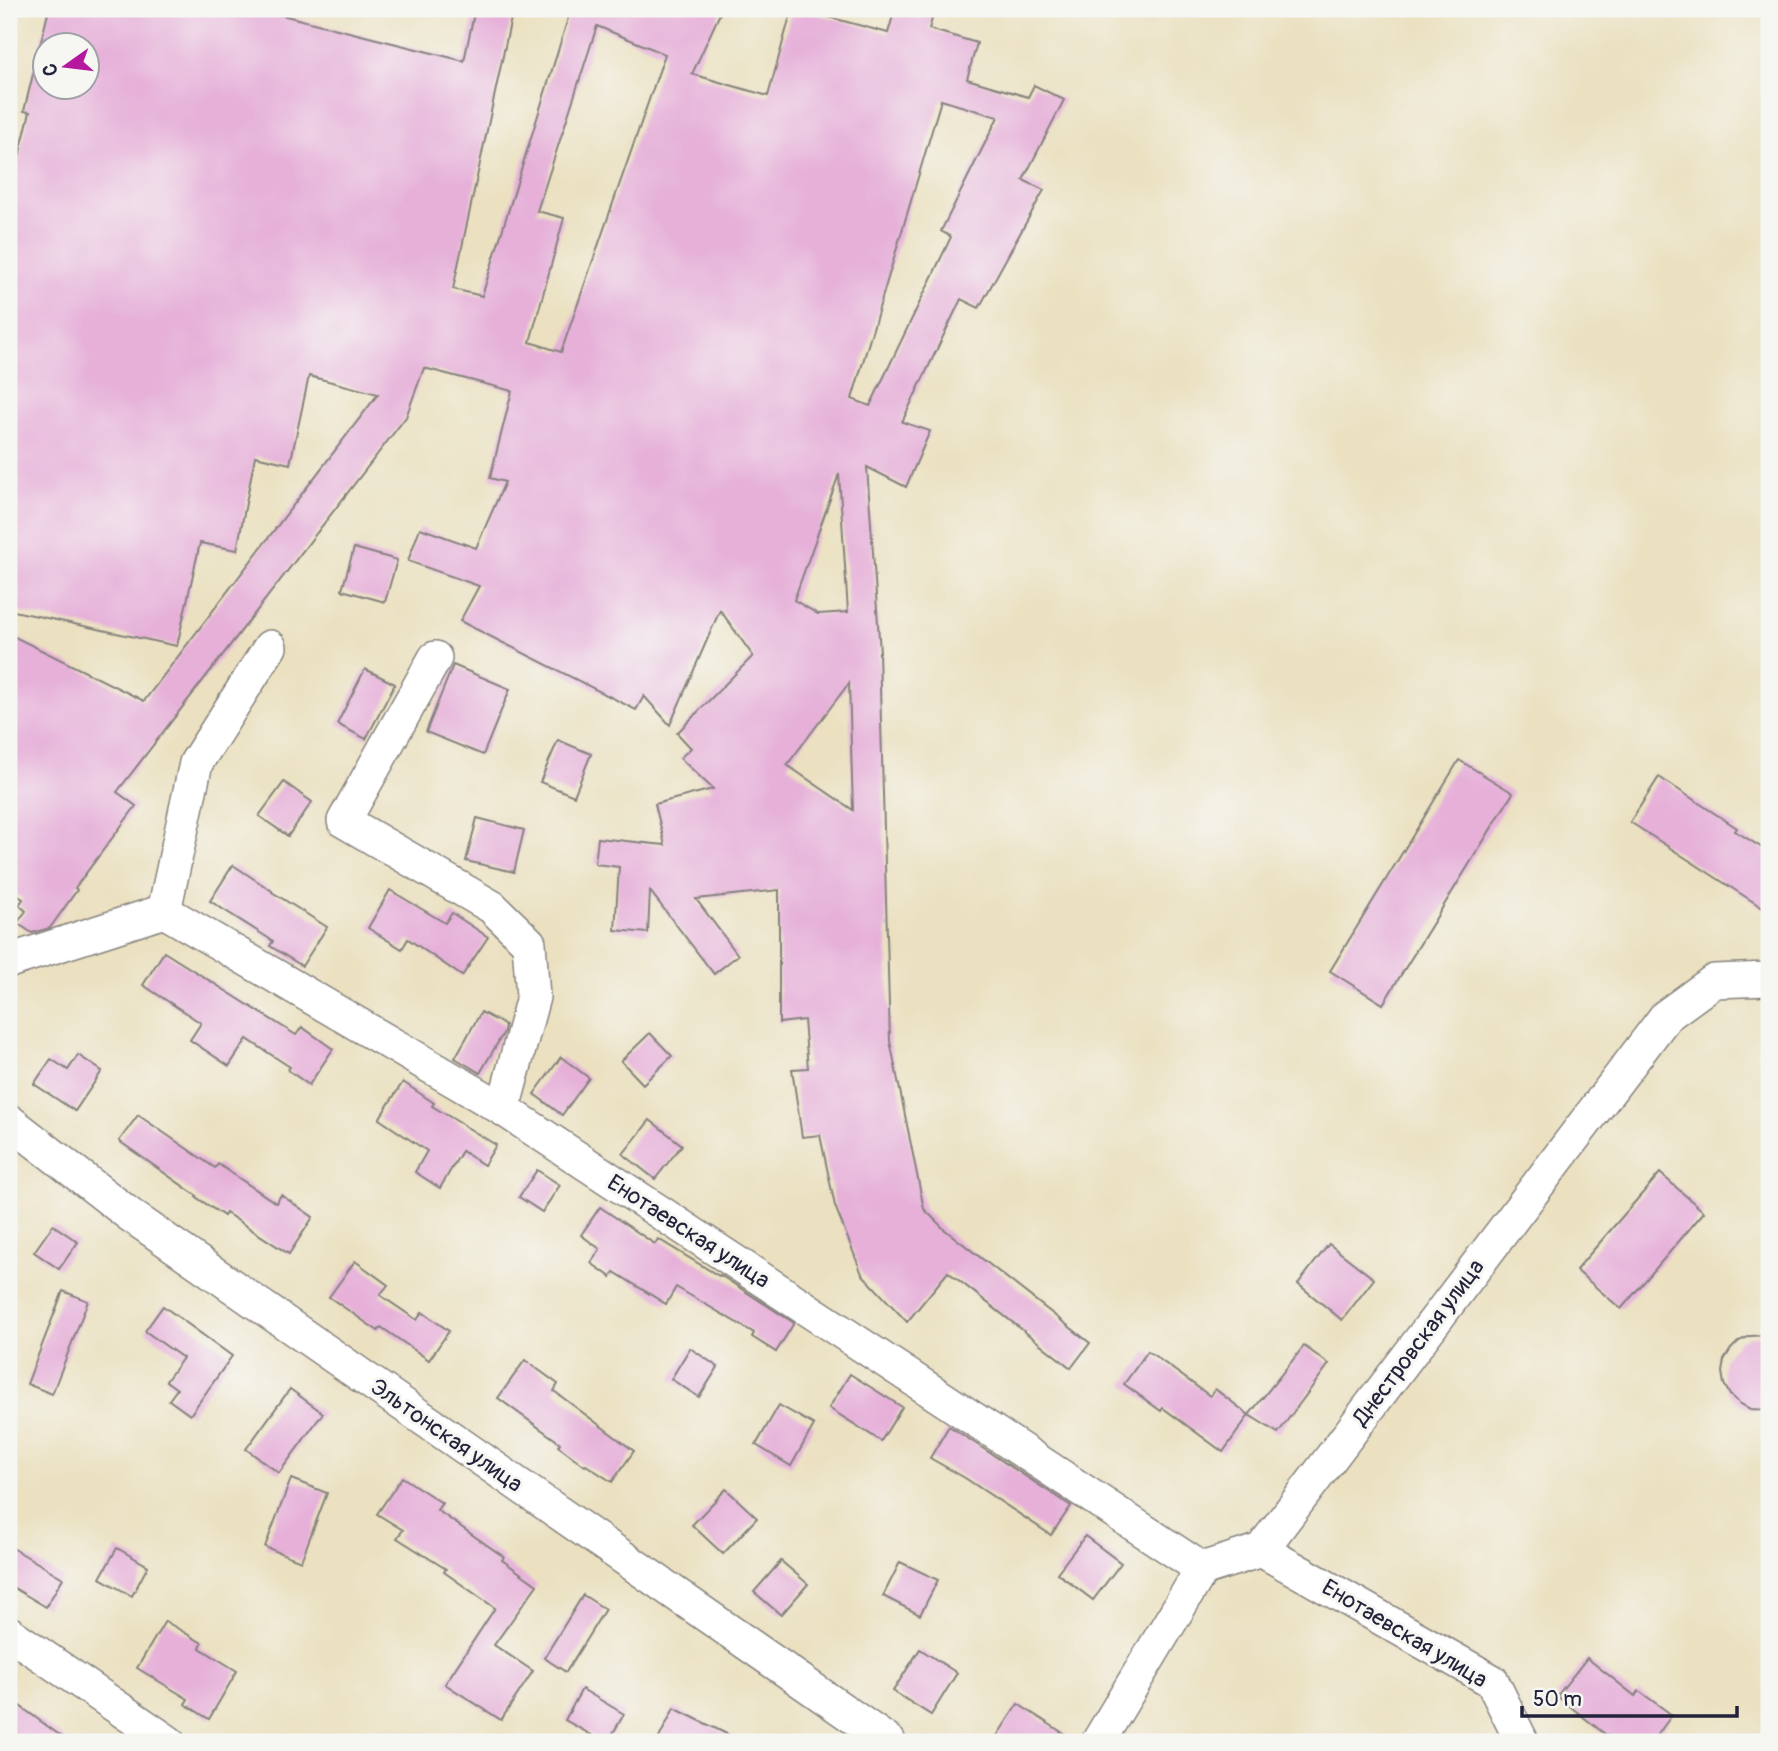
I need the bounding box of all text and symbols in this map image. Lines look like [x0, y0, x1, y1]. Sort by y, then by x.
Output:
north arrow [32, 32, 102, 102]
text: С [37, 61, 64, 78]
street label: Енотаевская улица [602, 1168, 775, 1295]
street label: Днестровская улица [1346, 1253, 1491, 1432]
street label: Эльтонская улица [365, 1372, 528, 1499]
street label: Енотаевская улица [1317, 1573, 1493, 1694]
scale bar [1522, 1674, 1738, 1718]
text: 50 m [1533, 1686, 1582, 1713]

